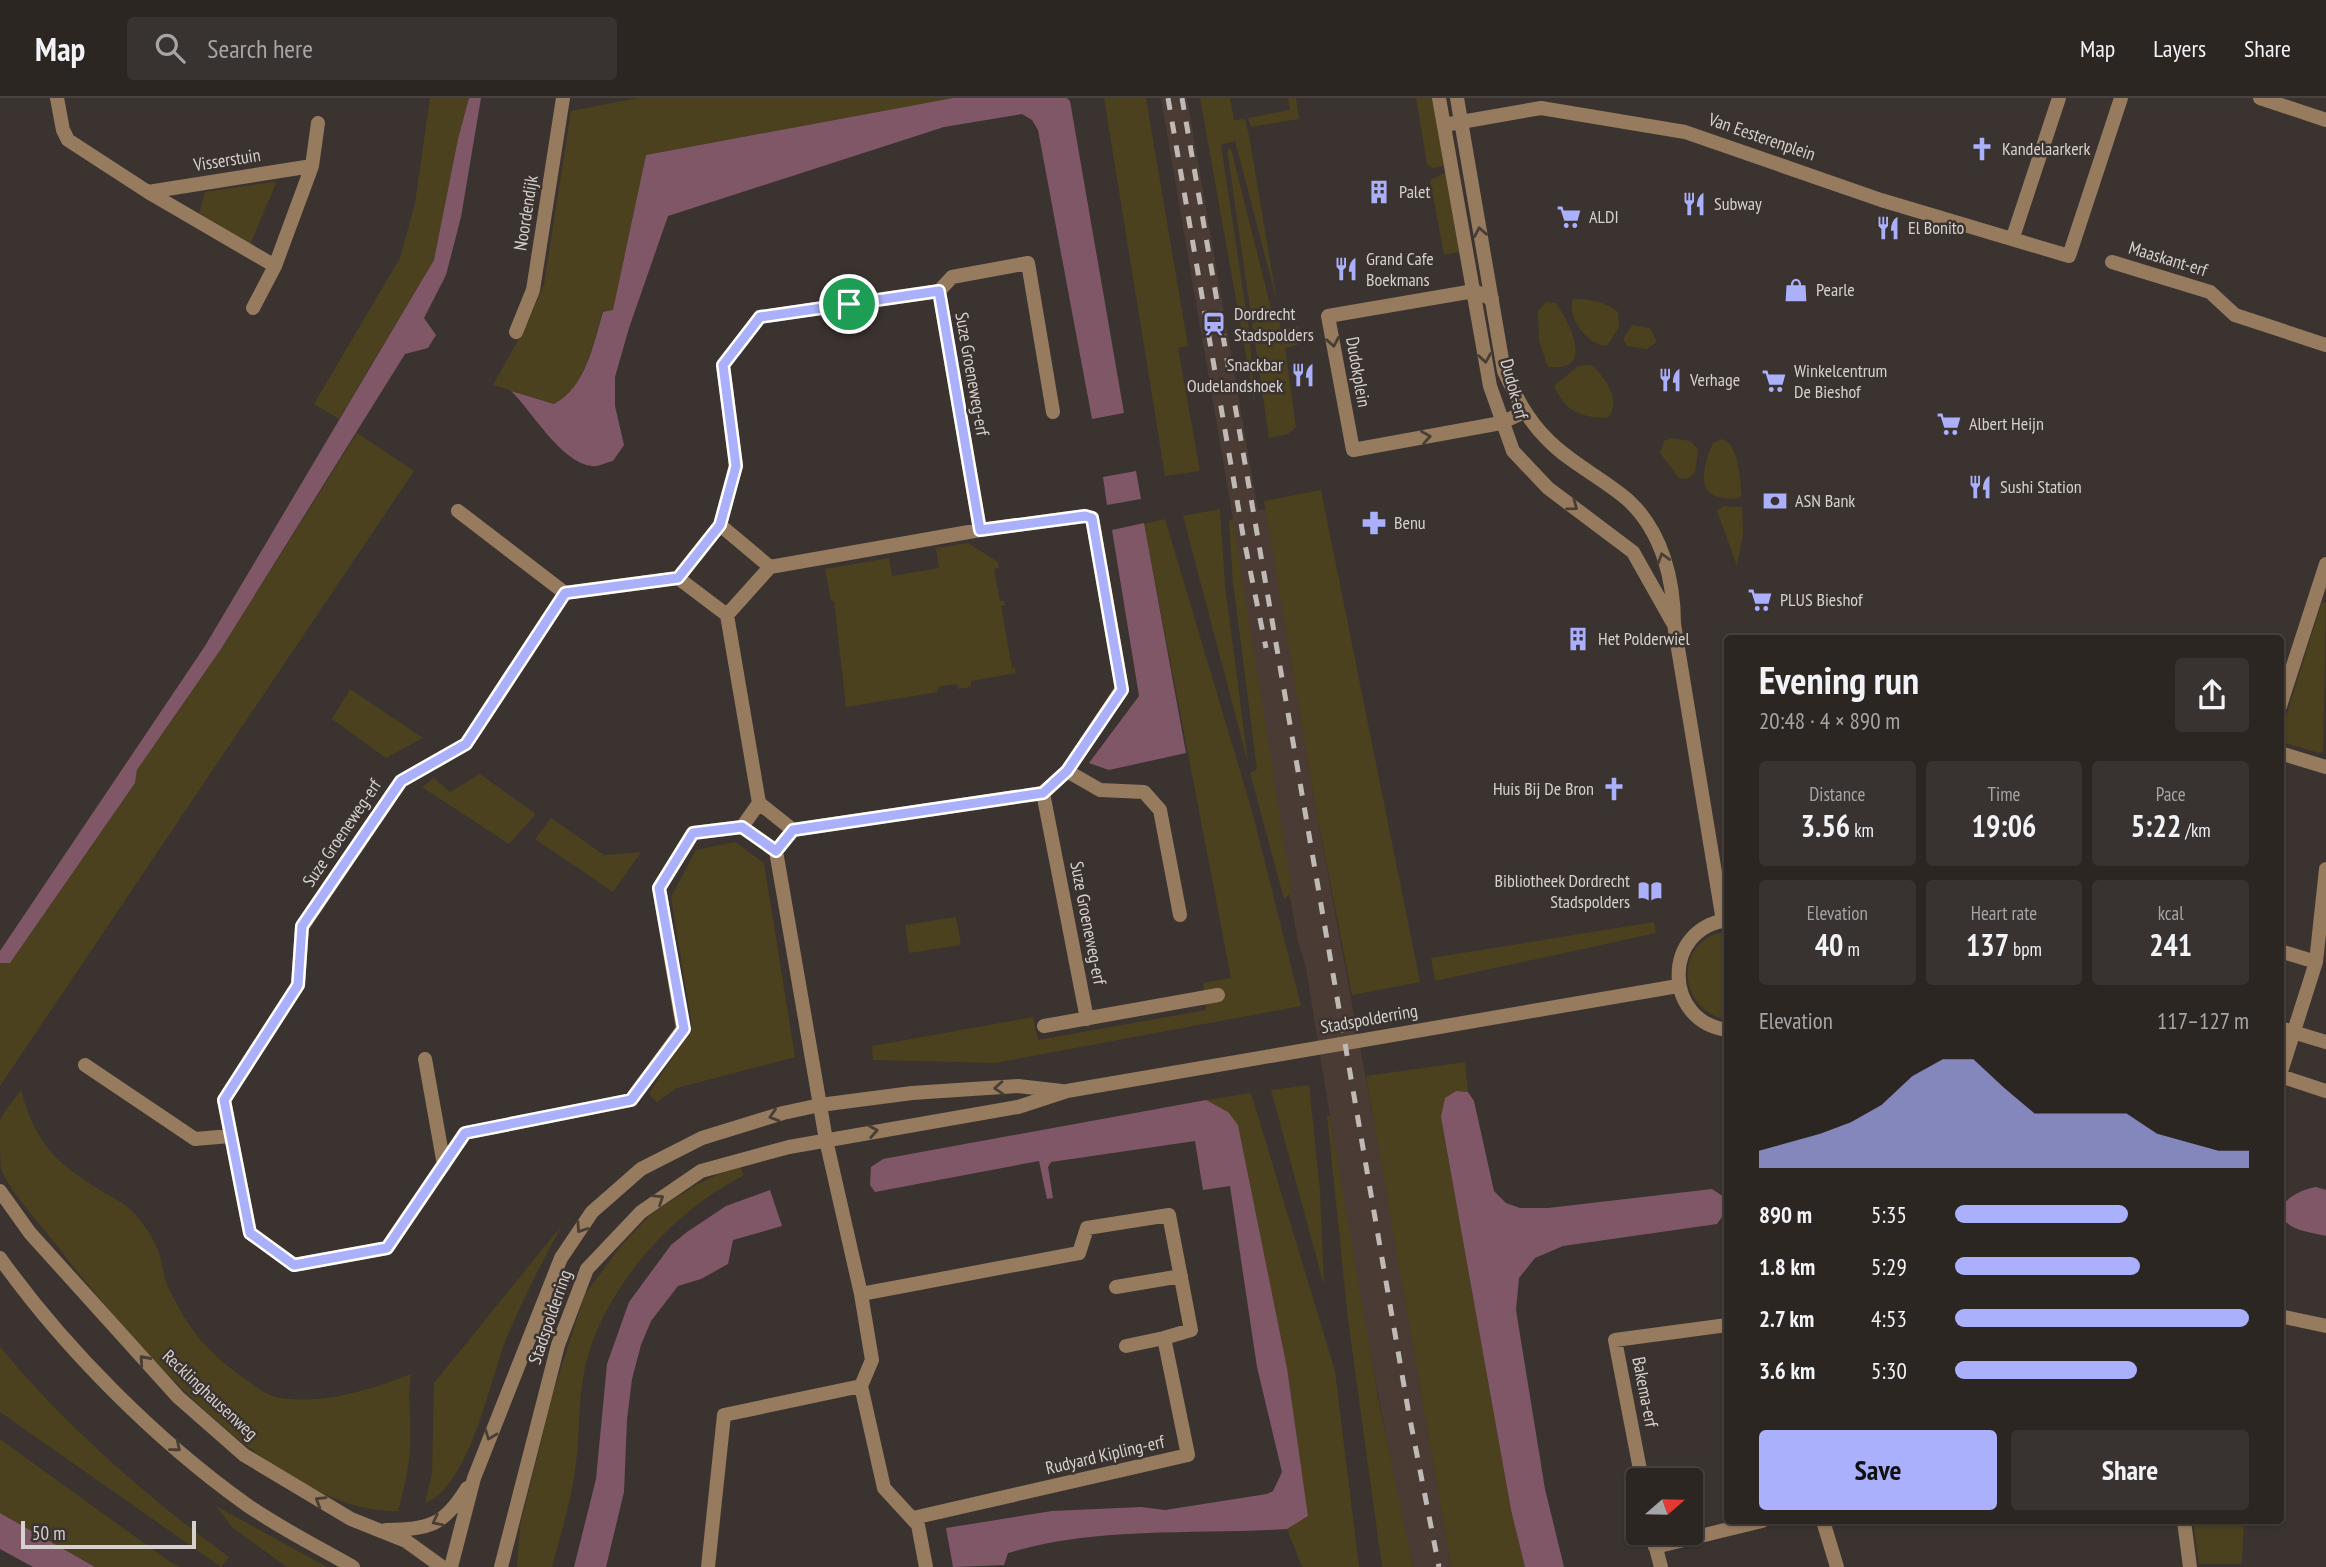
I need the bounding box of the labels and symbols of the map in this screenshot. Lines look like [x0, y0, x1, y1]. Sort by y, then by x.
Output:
street label: Van Eesterenplein [1705, 107, 1819, 166]
church icon: Kandelaarkerk [1968, 135, 1996, 163]
place label: Kandelaarkerk [2002, 137, 2091, 160]
street label: Visserstuin [191, 143, 262, 176]
street label: Noordendijk [508, 174, 543, 252]
building icon: Palet [1365, 178, 1393, 206]
place label: Palet [1399, 180, 1430, 203]
restaurant icon: Subway [1680, 190, 1708, 218]
place label: Subway [1714, 192, 1762, 215]
supermarket icon: ALDI [1555, 203, 1583, 231]
place label: ALDI [1589, 205, 1619, 228]
restaurant icon: El Bonito [1874, 214, 1902, 242]
place label: El Bonito [1908, 216, 1965, 239]
one-way arrow [1473, 226, 1488, 238]
street label: Maaskant-erf [2126, 236, 2211, 282]
place label: Grand Cafe Boekmans [1366, 247, 1434, 291]
restaurant icon: Grand Cafe Boekmans [1332, 255, 1360, 283]
pin [819, 274, 879, 334]
shop icon: Pearle [1782, 276, 1810, 304]
place label: Pearle [1816, 278, 1855, 301]
place label: Dordrecht Stadspolders [1234, 302, 1314, 346]
street label: Suze Groeneweg-erf [950, 310, 995, 439]
station icon: Dordrecht Stadspolders [1200, 310, 1228, 338]
street label: Dudokplein [1341, 335, 1376, 409]
one-way arrow [1325, 337, 1340, 348]
one-way arrow [1478, 352, 1493, 364]
place label: Snackbar Oudelandshoek [1187, 353, 1283, 397]
street label: Dudok-erf [1495, 356, 1534, 423]
place label: Winkelcentrum De Bieshof [1794, 359, 1887, 403]
restaurant icon: Snackbar Oudelandshoek [1289, 361, 1317, 389]
restaurant icon: Verhage [1656, 366, 1684, 394]
supermarket icon: Winkelcentrum De Bieshof [1760, 367, 1788, 395]
place label: Verhage [1689, 368, 1740, 391]
supermarket icon: Albert Heijn [1935, 410, 1963, 438]
place label: Albert Heijn [1969, 412, 2044, 435]
one-way arrow [1420, 430, 1432, 445]
restaurant icon: Sushi Station [1966, 473, 1994, 501]
place label: Sushi Station [2000, 475, 2082, 498]
bank icon: ASN Bank [1761, 487, 1789, 515]
place label: ASN Bank [1795, 489, 1855, 512]
one-way arrow [1565, 498, 1577, 511]
pharmacy icon: Benu [1360, 509, 1388, 537]
place label: Benu [1394, 511, 1426, 534]
one-way arrow [1657, 552, 1672, 564]
supermarket icon: PLUS Bieshof [1746, 586, 1774, 614]
place label: PLUS Bieshof [1780, 588, 1864, 611]
building icon: Het Polderwiel [1564, 625, 1592, 653]
place label: Het Polderwiel [1598, 627, 1691, 650]
street label: Suze Groeneweg-erf [297, 773, 387, 891]
church icon: Huis Bij De Bron [1600, 775, 1628, 803]
place label: Huis Bij De Bron [1493, 777, 1594, 800]
street label: Suze Groeneweg-erf [1065, 859, 1112, 988]
place label: Bibliotheek Dordrecht Stadspolders [1495, 869, 1630, 913]
library icon: Bibliotheek Dordrecht Stadspolders [1636, 877, 1664, 905]
street label: Stadspolderring [1319, 999, 1419, 1038]
one-way arrow [993, 1080, 1004, 1095]
one-way arrow [768, 1108, 780, 1122]
one-way arrow [867, 1125, 879, 1140]
one-way arrow [651, 1195, 664, 1208]
one-way arrow [576, 1220, 589, 1233]
street label: Stadspolderring [523, 1267, 576, 1367]
street label: Recklinghausenweg [158, 1345, 263, 1445]
one-way arrow [140, 1355, 152, 1368]
street label: Bakema-erf [1627, 1355, 1664, 1430]
one-way arrow [484, 1429, 498, 1441]
street label: Rudyard Kipling-erf [1043, 1429, 1168, 1479]
one-way arrow [169, 1439, 181, 1452]
north arrow [1626, 1468, 1703, 1545]
one-way arrow [315, 1496, 328, 1509]
one-way arrow [432, 1513, 444, 1527]
scale bar [21, 1518, 196, 1550]

